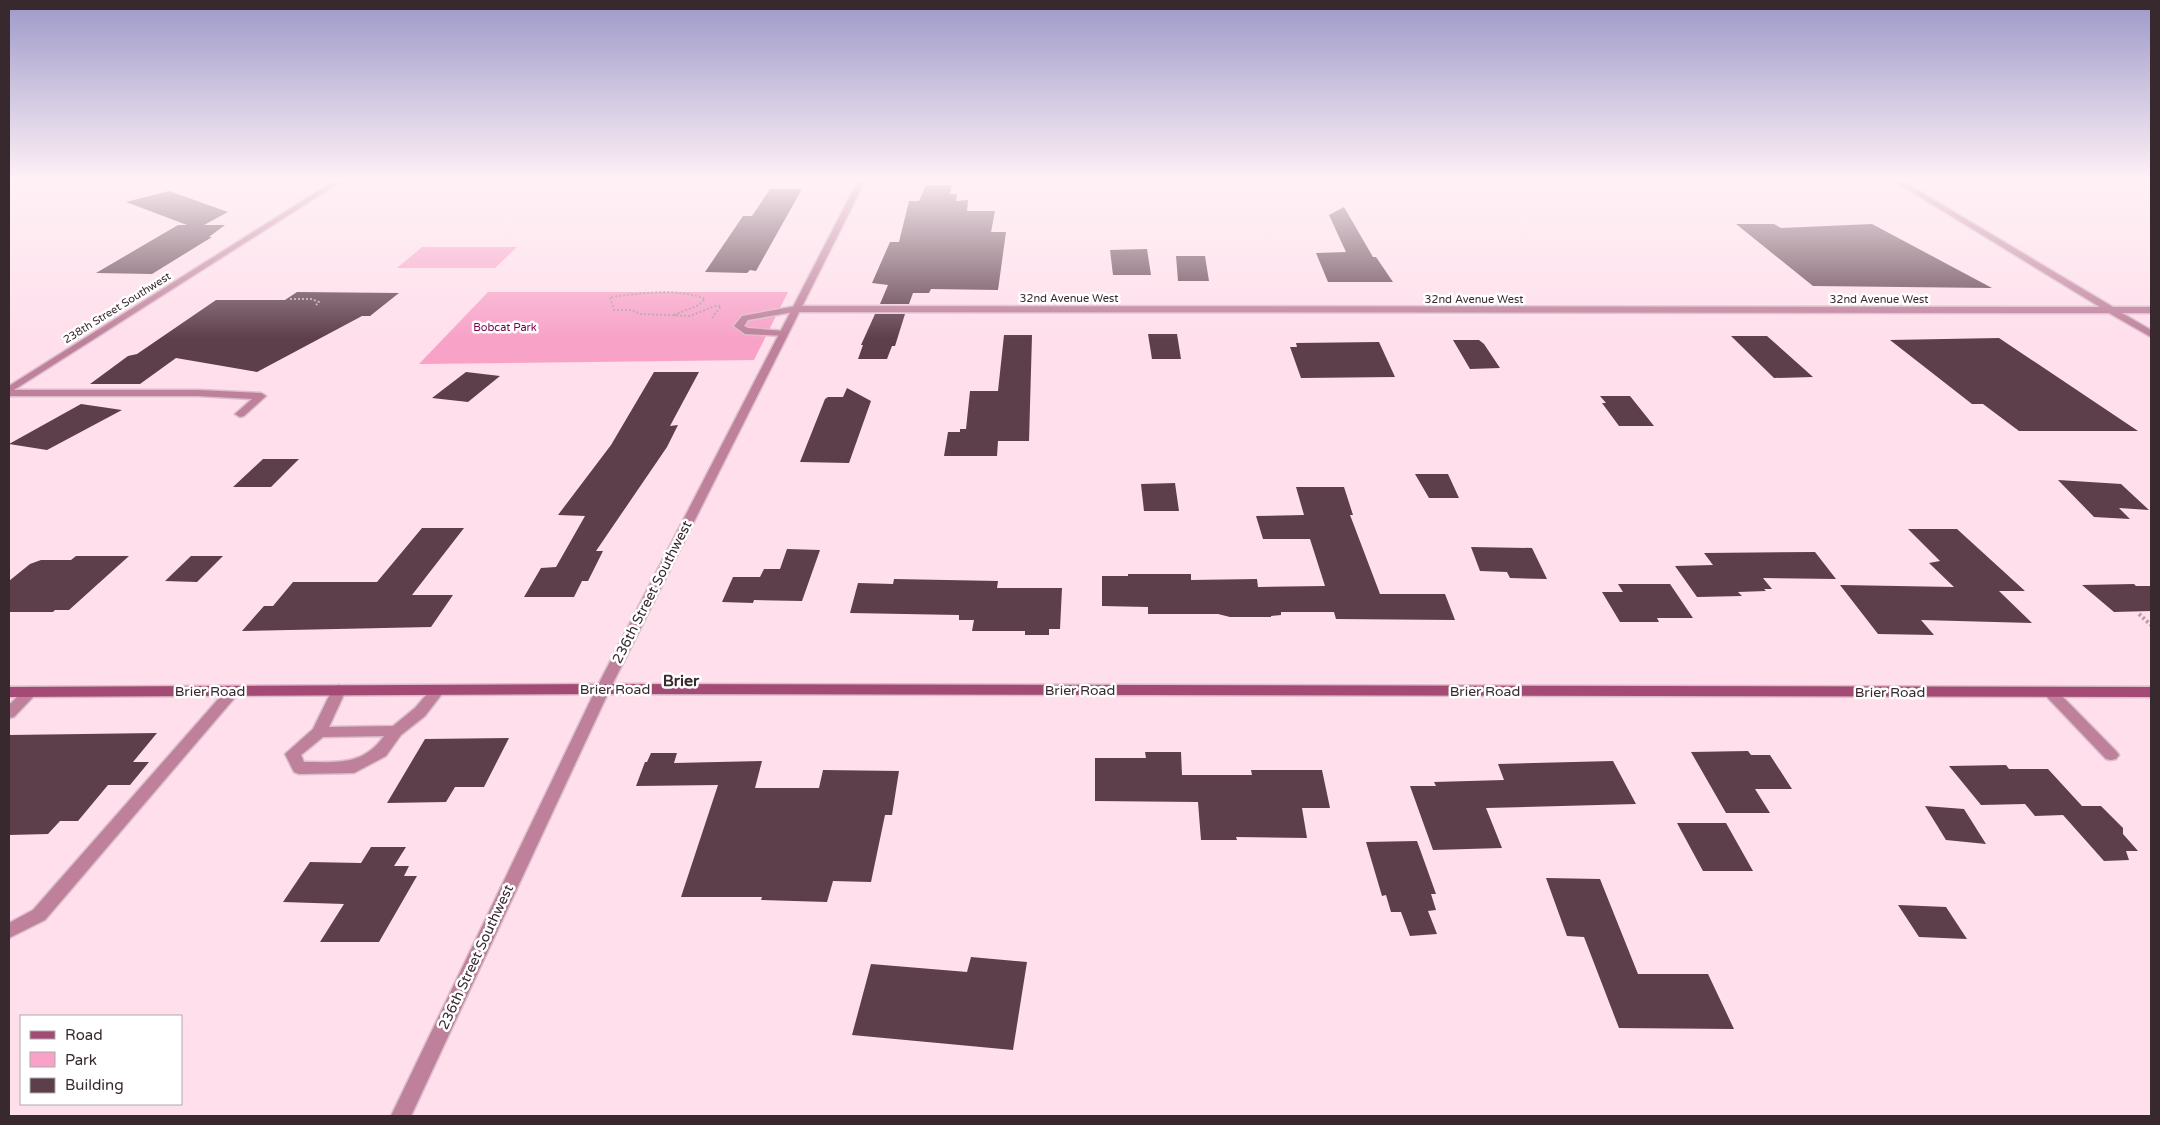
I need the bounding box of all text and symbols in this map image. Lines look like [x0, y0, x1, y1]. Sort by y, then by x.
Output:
street label: 238th Street Southwest [61, 270, 173, 346]
street label: 32nd Avenue West [1020, 292, 1118, 305]
street label: 32nd Avenue West [1425, 293, 1523, 306]
street label: 32nd Avenue West [1830, 293, 1928, 306]
park label: Bobcat Park [473, 321, 537, 334]
street label: 236th Street Southwest [609, 517, 696, 666]
district label: Brier [663, 671, 700, 691]
street label: Brier Road [580, 681, 650, 698]
street label: Brier Road [1045, 682, 1115, 699]
street label: Brier Road [175, 683, 245, 700]
street label: Brier Road [1450, 683, 1520, 700]
street label: Brier Road [1855, 684, 1925, 701]
street label: 236th Street Southwest [435, 881, 517, 1032]
legend [20, 1015, 182, 1105]
text: Road [65, 1026, 103, 1044]
text: Park [65, 1051, 97, 1069]
text: Building [65, 1076, 124, 1094]

